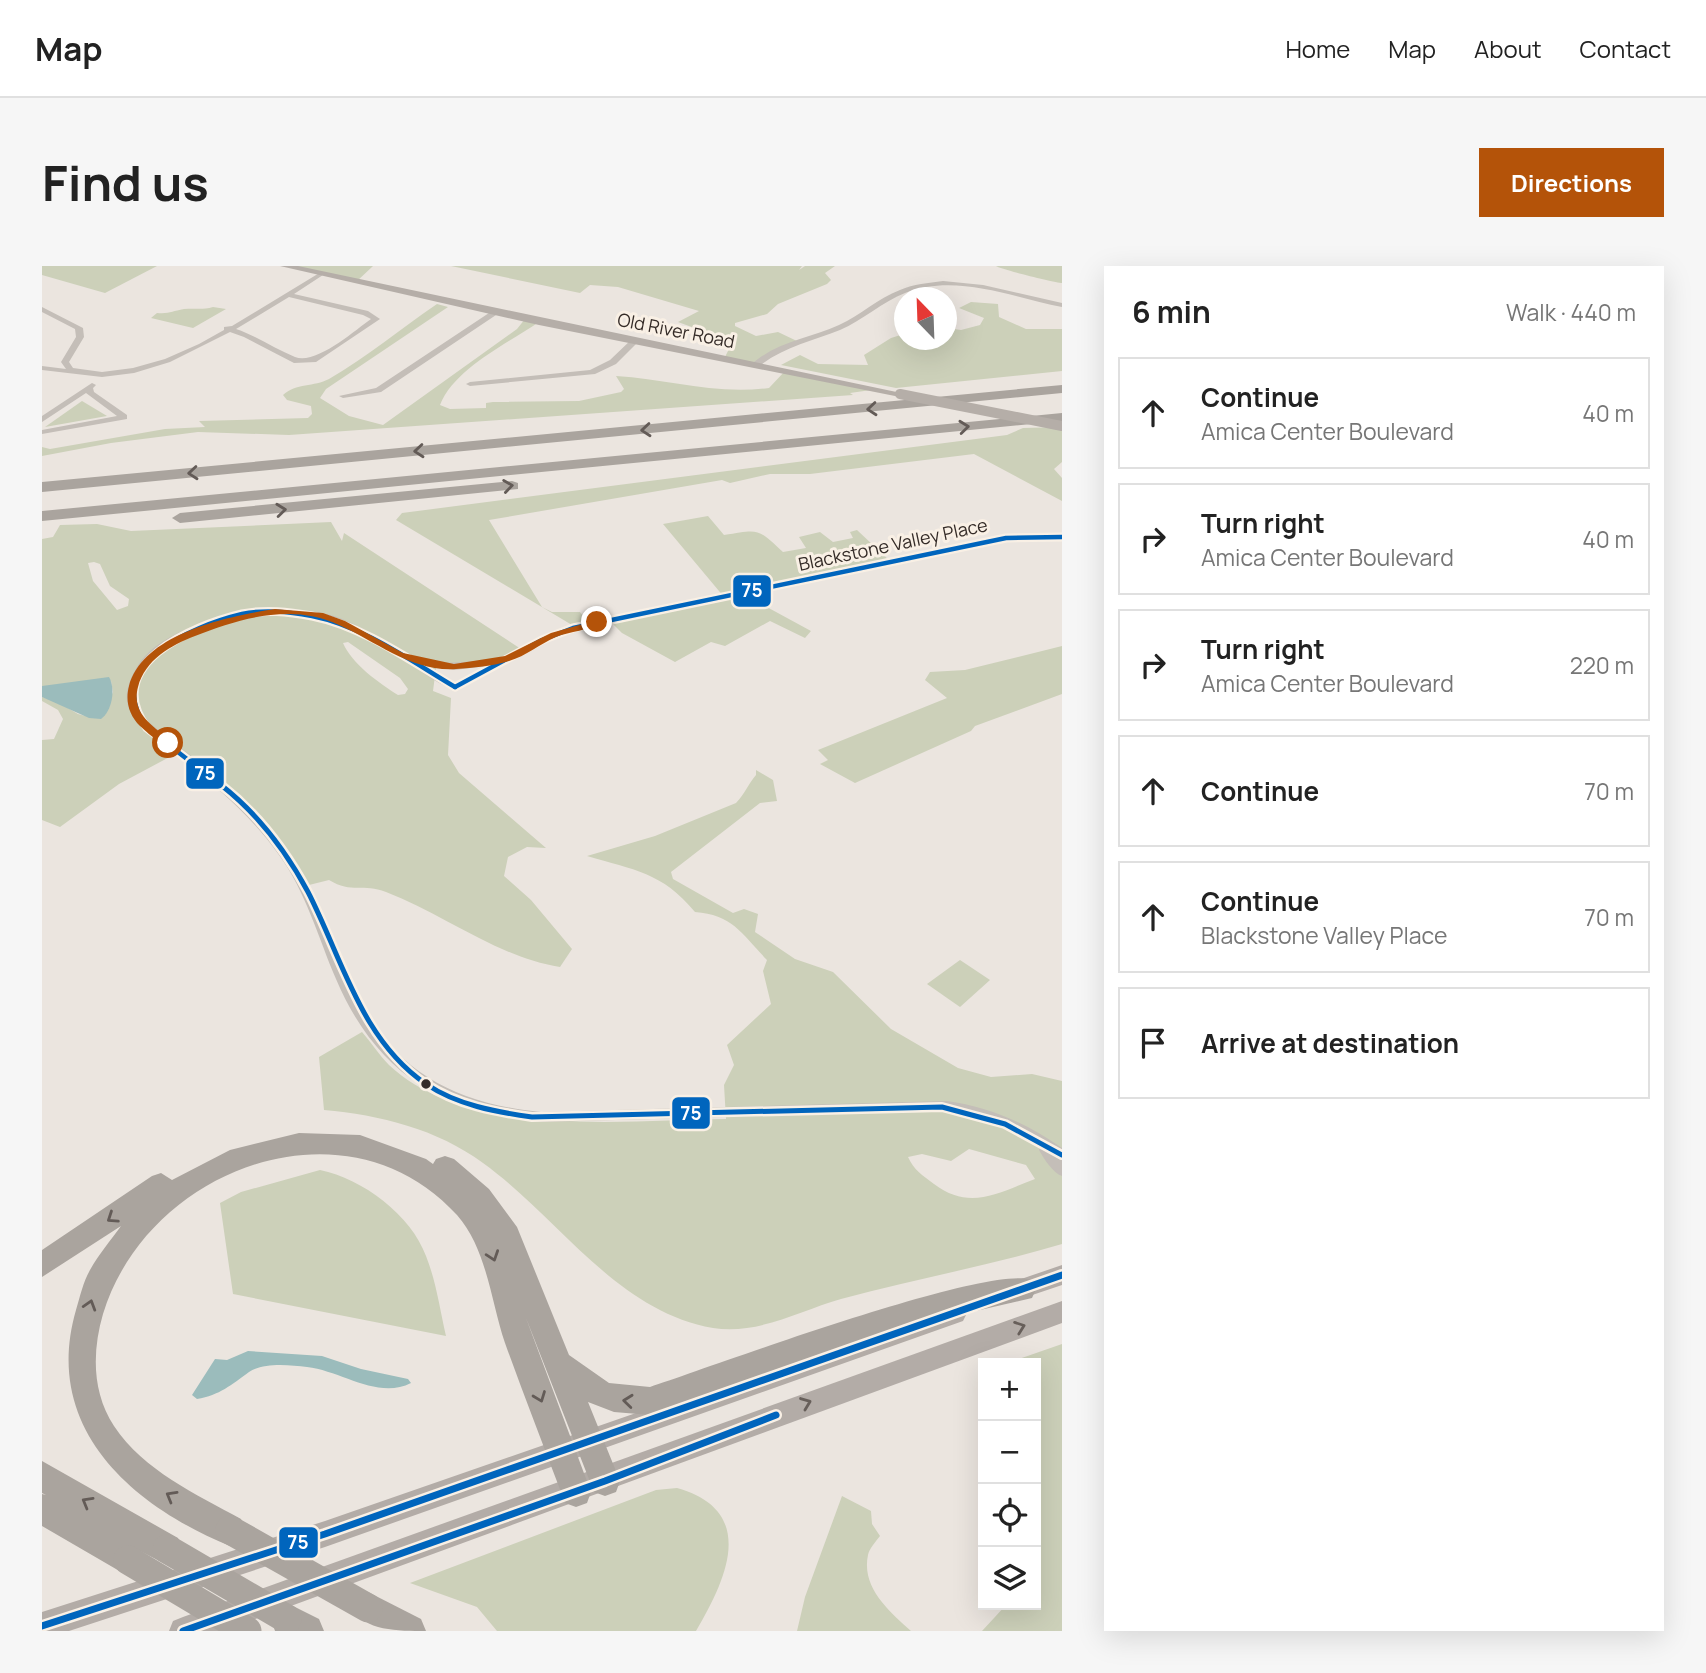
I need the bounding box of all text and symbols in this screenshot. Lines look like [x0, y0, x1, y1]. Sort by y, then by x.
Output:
text: Map [35, 26, 103, 71]
text: Home [1285, 32, 1350, 65]
text: Map [1388, 32, 1436, 65]
text: About [1474, 32, 1542, 65]
text: Contact [1580, 32, 1671, 65]
button: Directions [1479, 148, 1664, 217]
text: Find us [42, 149, 209, 216]
north arrow [894, 287, 957, 350]
text: 6 min [1132, 291, 1211, 332]
text: Walk · 440 m [1506, 296, 1636, 328]
street label: Old River Road [615, 307, 737, 353]
text: Continue [1201, 379, 1319, 415]
icon: ahead [1134, 394, 1172, 432]
text: 40 m [1582, 397, 1634, 429]
one-way arrow [866, 401, 878, 416]
text: Amica Center Boulevard [1201, 415, 1454, 447]
one-way arrow [959, 420, 970, 435]
one-way arrow [640, 422, 651, 437]
one-way arrow [414, 443, 425, 458]
one-way arrow [187, 465, 199, 480]
one-way arrow [502, 479, 513, 494]
one-way arrow [276, 503, 287, 518]
text: Turn right [1201, 505, 1325, 541]
street label: Blackstone Valley Place [796, 512, 990, 576]
icon: right [1134, 520, 1172, 558]
text: 40 m [1582, 523, 1634, 555]
text: Amica Center Boulevard [1201, 541, 1454, 573]
line badge: 75 [732, 574, 772, 608]
text: 75 [741, 577, 763, 603]
route end [581, 606, 612, 637]
text: Turn right [1201, 631, 1325, 667]
icon: right [1134, 646, 1172, 684]
text: 220 m [1570, 649, 1634, 681]
text: Amica Center Boulevard [1201, 667, 1454, 699]
route start [152, 727, 183, 758]
line badge: 75 [185, 757, 225, 790]
text: 75 [194, 760, 216, 786]
icon: ahead [1134, 772, 1172, 810]
text: Continue [1201, 773, 1319, 809]
text: 70 m [1584, 775, 1634, 807]
text: Continue [1201, 883, 1319, 919]
icon: ahead [1134, 898, 1172, 936]
text: 70 m [1584, 901, 1634, 933]
text: Blackstone Valley Place [1201, 919, 1447, 951]
icon: arrive [1134, 1024, 1172, 1062]
text: Arrive at destination [1201, 1025, 1459, 1061]
unlabelled marker [419, 1077, 433, 1091]
line badge: 75 [671, 1096, 711, 1130]
text: 75 [680, 1100, 702, 1126]
one-way arrow [107, 1210, 120, 1222]
one-way arrow [485, 1249, 499, 1261]
one-way arrow [81, 1299, 96, 1311]
one-way arrow [1013, 1321, 1025, 1335]
map controls [978, 1358, 1041, 1610]
button: + [978, 1358, 1041, 1421]
one-way arrow [532, 1390, 546, 1402]
one-way arrow [622, 1393, 634, 1408]
one-way arrow [799, 1398, 811, 1412]
button: − [978, 1421, 1041, 1484]
button: locate [978, 1484, 1041, 1547]
one-way arrow [165, 1491, 178, 1504]
one-way arrow [82, 1497, 95, 1510]
line badge: 75 [278, 1526, 319, 1559]
text: 75 [287, 1529, 309, 1555]
button: layers [978, 1547, 1041, 1610]

